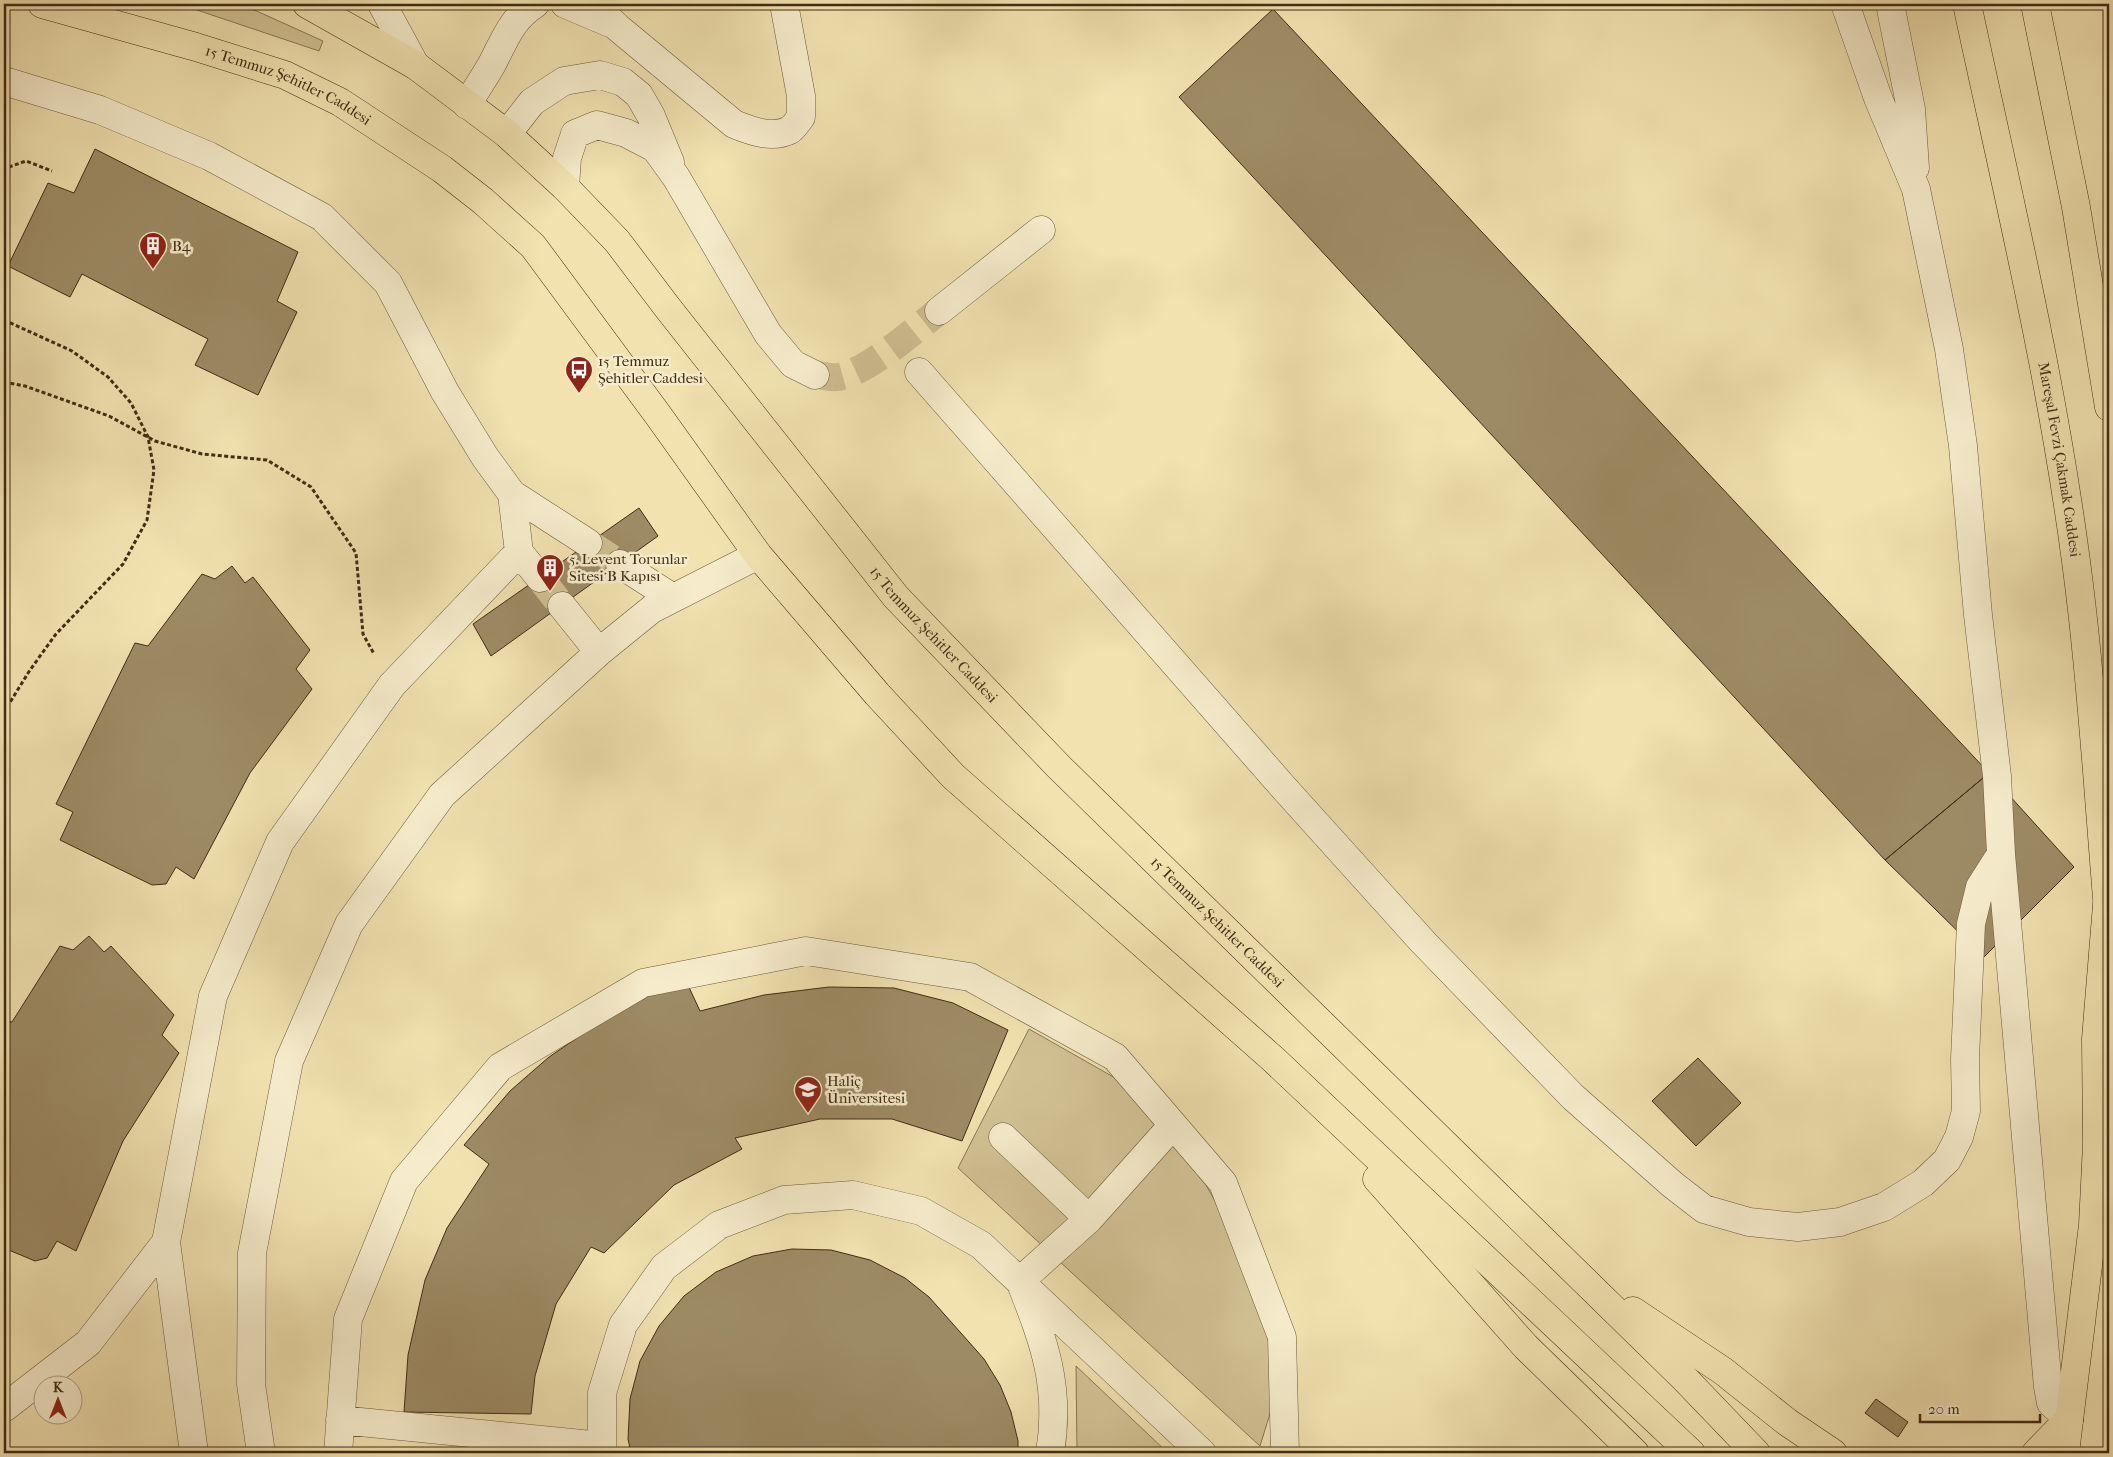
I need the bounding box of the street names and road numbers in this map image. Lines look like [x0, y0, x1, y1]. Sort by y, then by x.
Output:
street label: 15 Temmuz Şehitler Caddesi [203, 42, 375, 129]
street label: Mareşal Fevzi Çakmak Caddesi [2034, 361, 2084, 559]
street label: 15 Temmuz Şehitler Caddesi [866, 563, 1002, 707]
street label: 15 Temmuz Şehitler Caddesi [1147, 853, 1288, 992]

